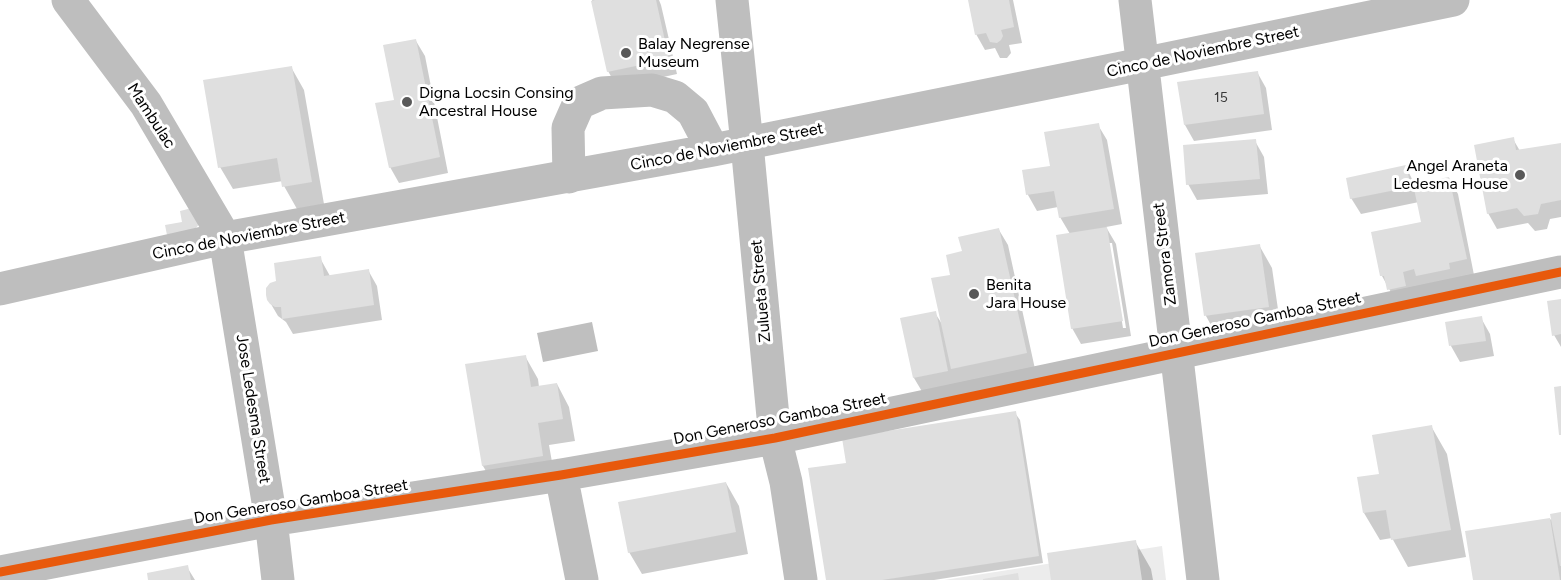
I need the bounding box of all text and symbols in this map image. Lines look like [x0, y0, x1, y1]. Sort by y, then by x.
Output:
street label: Cinco de Noviembre Street [1105, 22, 1301, 82]
place label: Balay Negrense Museum [638, 34, 750, 72]
marker: Balay Negrense Museum [619, 46, 633, 60]
street label: Mambulac [123, 80, 179, 152]
place label: Digna Locsin Consing Ancestral House [419, 83, 574, 121]
house number: 15 [1214, 90, 1228, 106]
marker: Digna Locsin Consing Ancestral House [400, 95, 414, 109]
street label: Cinco de Noviembre Street [629, 119, 825, 175]
place label: Angel Araneta Ledesma House [1393, 156, 1508, 194]
marker: Angel Araneta Ledesma House [1513, 168, 1527, 182]
street label: Zamora Street [1149, 201, 1181, 307]
street label: Cinco de Noviembre Street [151, 208, 347, 264]
street label: Zulueta Street [747, 239, 775, 343]
place label: Benita Jara House [986, 275, 1066, 313]
marker: Benita Jara House [967, 287, 981, 301]
street label: Don Generoso Gamboa Street [1147, 288, 1363, 352]
street label: Jose Ledesma Street [232, 333, 274, 485]
street label: Don Generoso Gamboa Street [672, 389, 888, 449]
street label: Don Generoso Gamboa Street [193, 476, 409, 528]

